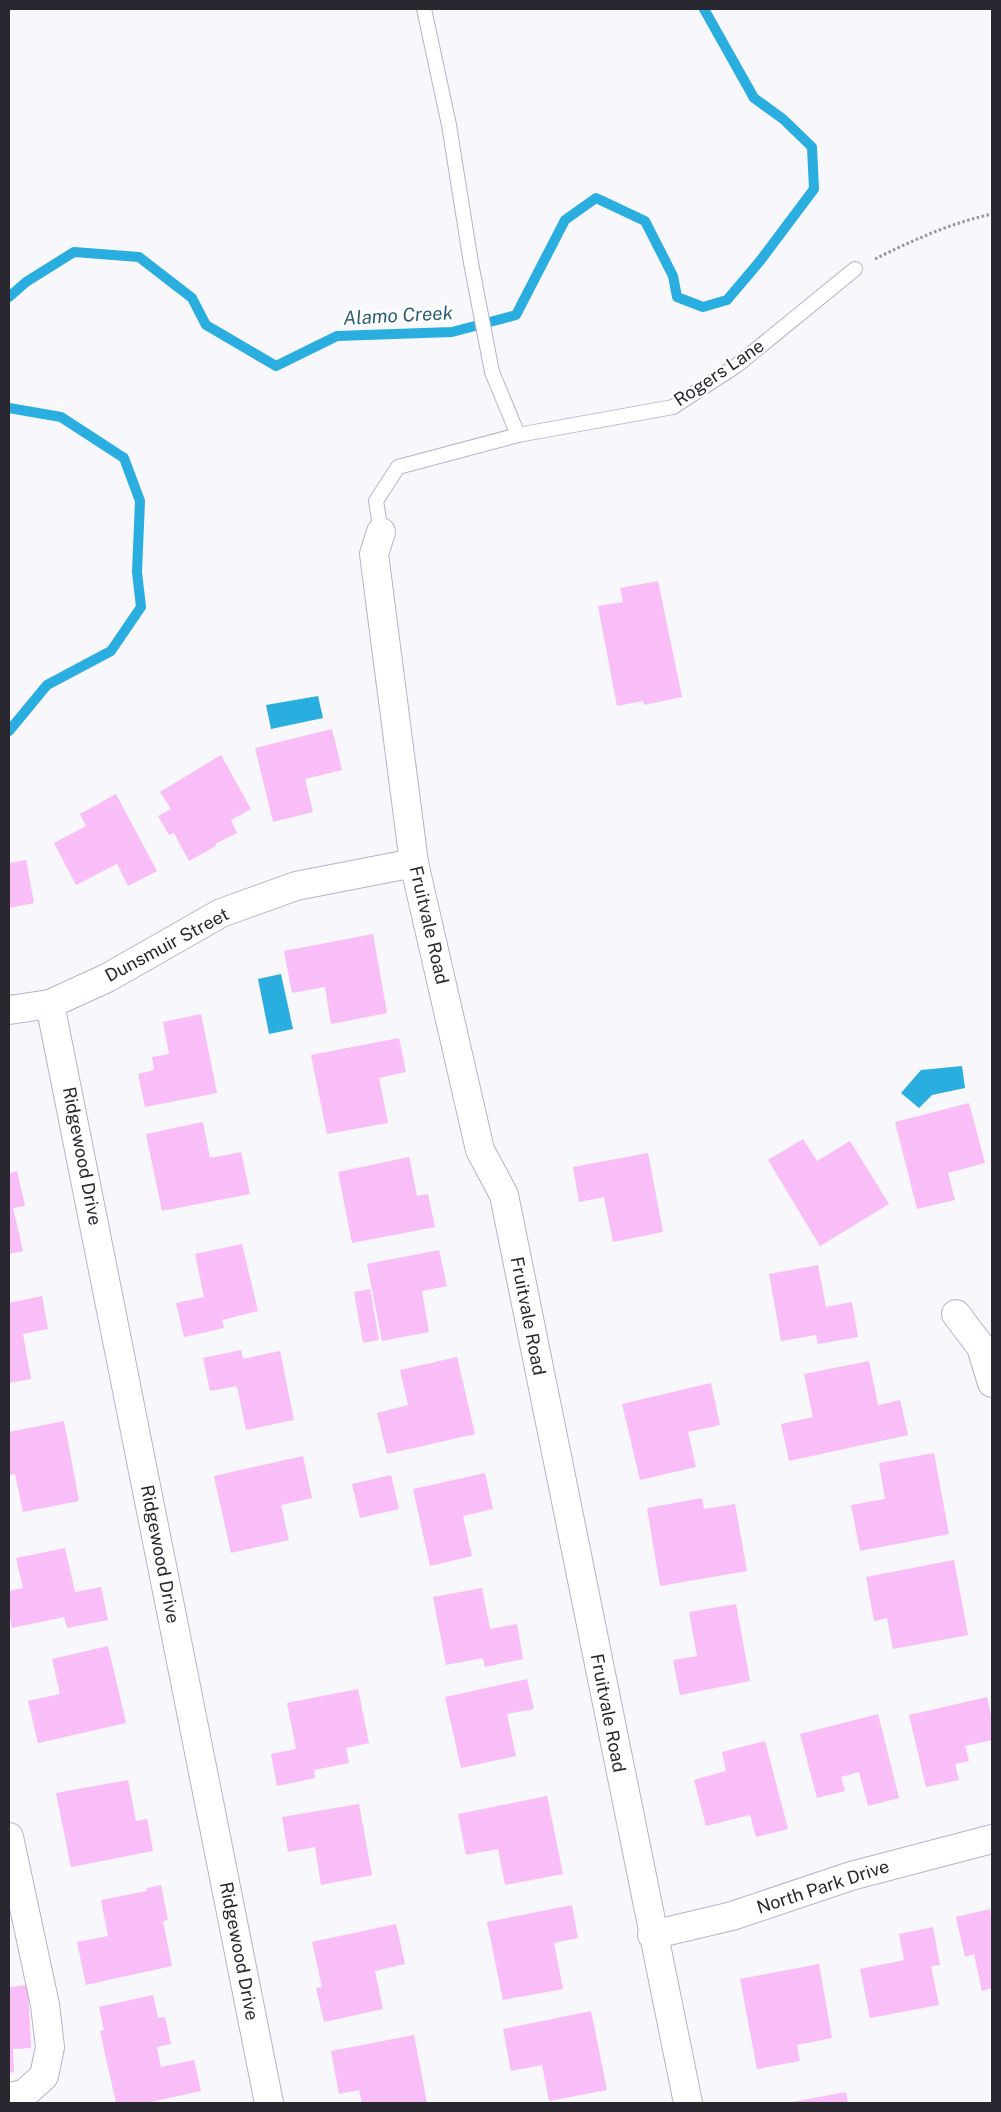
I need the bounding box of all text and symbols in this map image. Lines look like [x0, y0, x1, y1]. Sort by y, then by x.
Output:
water label: Alamo Creek [343, 301, 454, 329]
street label: Rogers Lane [670, 335, 768, 410]
street label: Fruitvale Road [406, 864, 453, 986]
street label: Dunsmuir Street [101, 903, 232, 986]
street label: Ridgewood Drive [59, 1085, 106, 1227]
street label: Fruitvale Road [507, 1255, 550, 1377]
street label: Ridgewood Drive [137, 1483, 184, 1625]
street label: Fruitvale Road [587, 1652, 630, 1774]
street label: North Park Drive [754, 1855, 892, 1918]
street label: Ridgewood Drive [216, 1880, 263, 2022]

